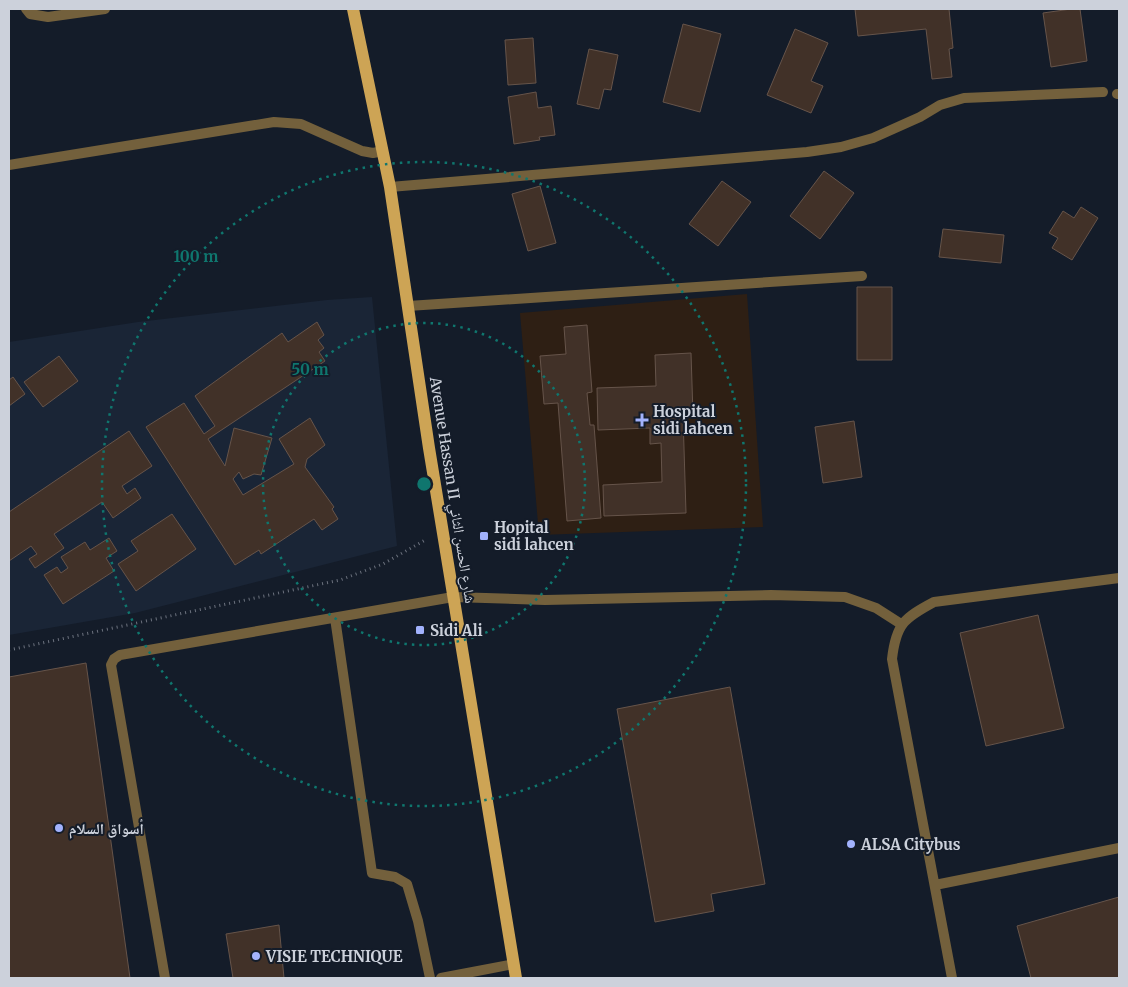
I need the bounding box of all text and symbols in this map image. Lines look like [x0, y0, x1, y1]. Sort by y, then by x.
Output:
text: 100 m [174, 247, 218, 266]
text: 50 m [291, 360, 329, 379]
street label: Avenue Hassan II شارع الحسن الثاني [423, 374, 480, 605]
place label: Hospital sidi lahcen [653, 402, 733, 438]
marker: Hospital sidi lahcen [635, 413, 649, 427]
centre of rings [415, 475, 433, 493]
place label: Hopital sidi lahcen [494, 518, 574, 554]
marker: Hopital sidi lahcen [478, 530, 490, 542]
place label: Sidi Ali [430, 621, 483, 640]
marker: Sidi Ali [414, 624, 426, 636]
place label: أسواق السلام [69, 819, 144, 839]
marker: أسواق السلام [53, 822, 65, 834]
place label: ALSA Citybus [860, 835, 961, 854]
marker: ALSA Citybus [845, 838, 857, 850]
place label: VISIE TECHNIQUE [265, 947, 403, 966]
marker: VISIE TECHNIQUE [250, 950, 262, 962]

